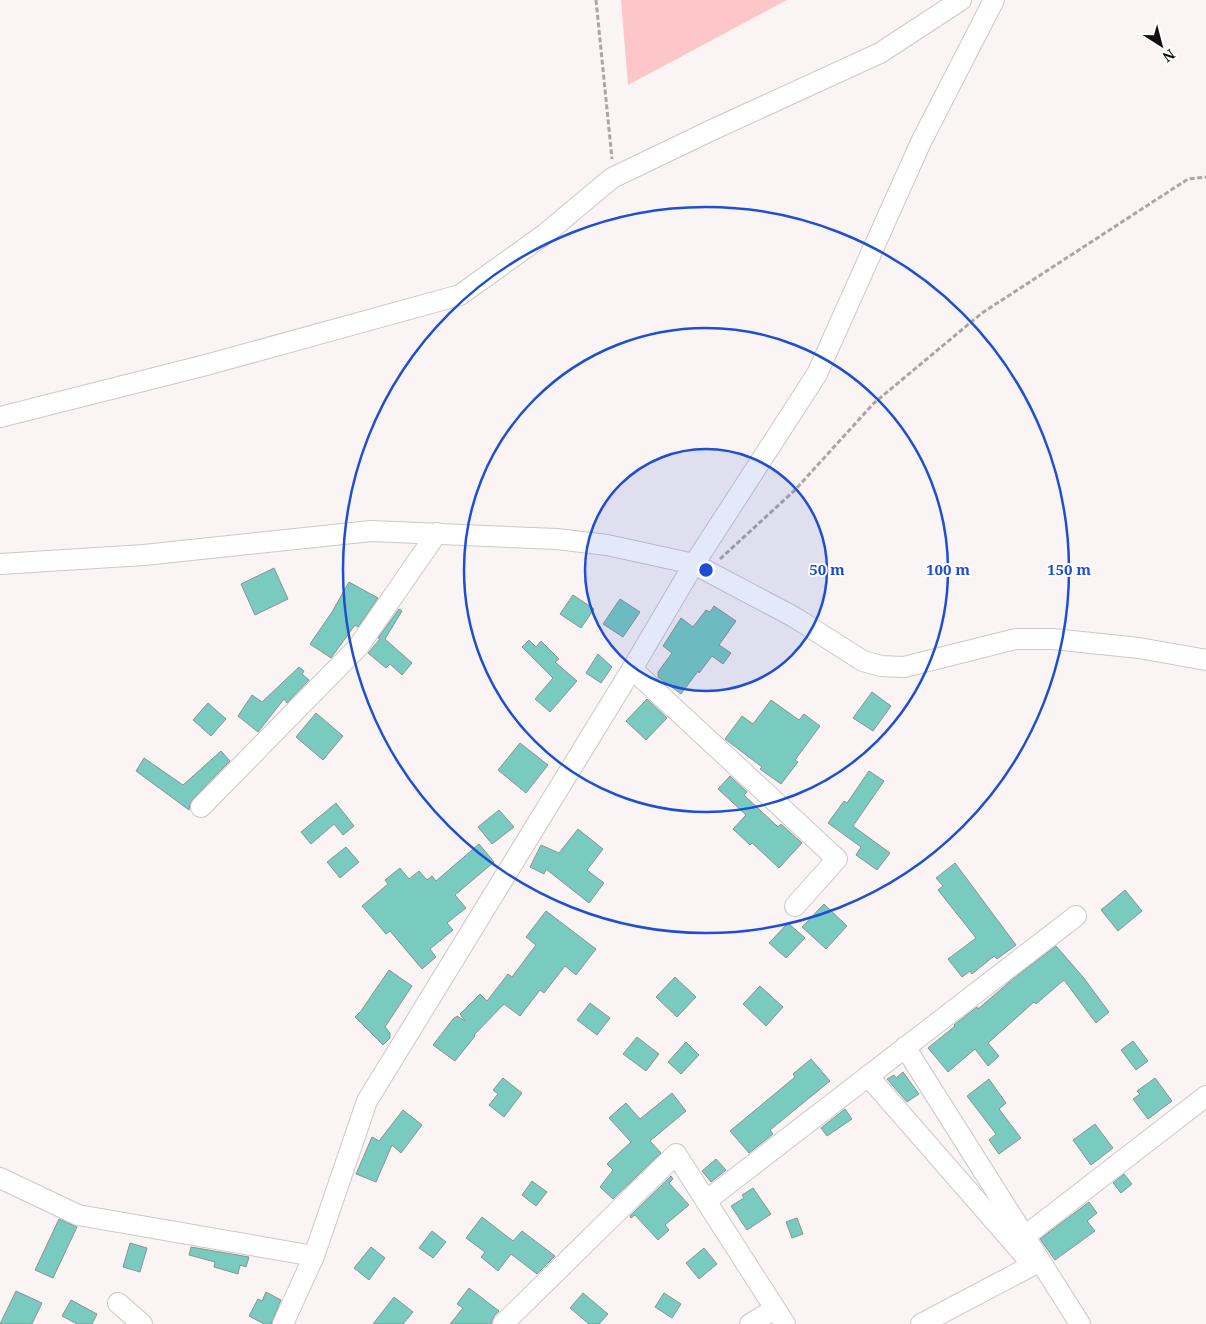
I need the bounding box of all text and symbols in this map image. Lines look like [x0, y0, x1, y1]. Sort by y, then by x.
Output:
north arrow [1136, 20, 1186, 70]
text: N [1159, 45, 1179, 67]
text: 50 m [809, 559, 845, 579]
text: 100 m [926, 559, 970, 579]
text: 150 m [1047, 559, 1091, 579]
centre of rings [697, 561, 715, 579]

